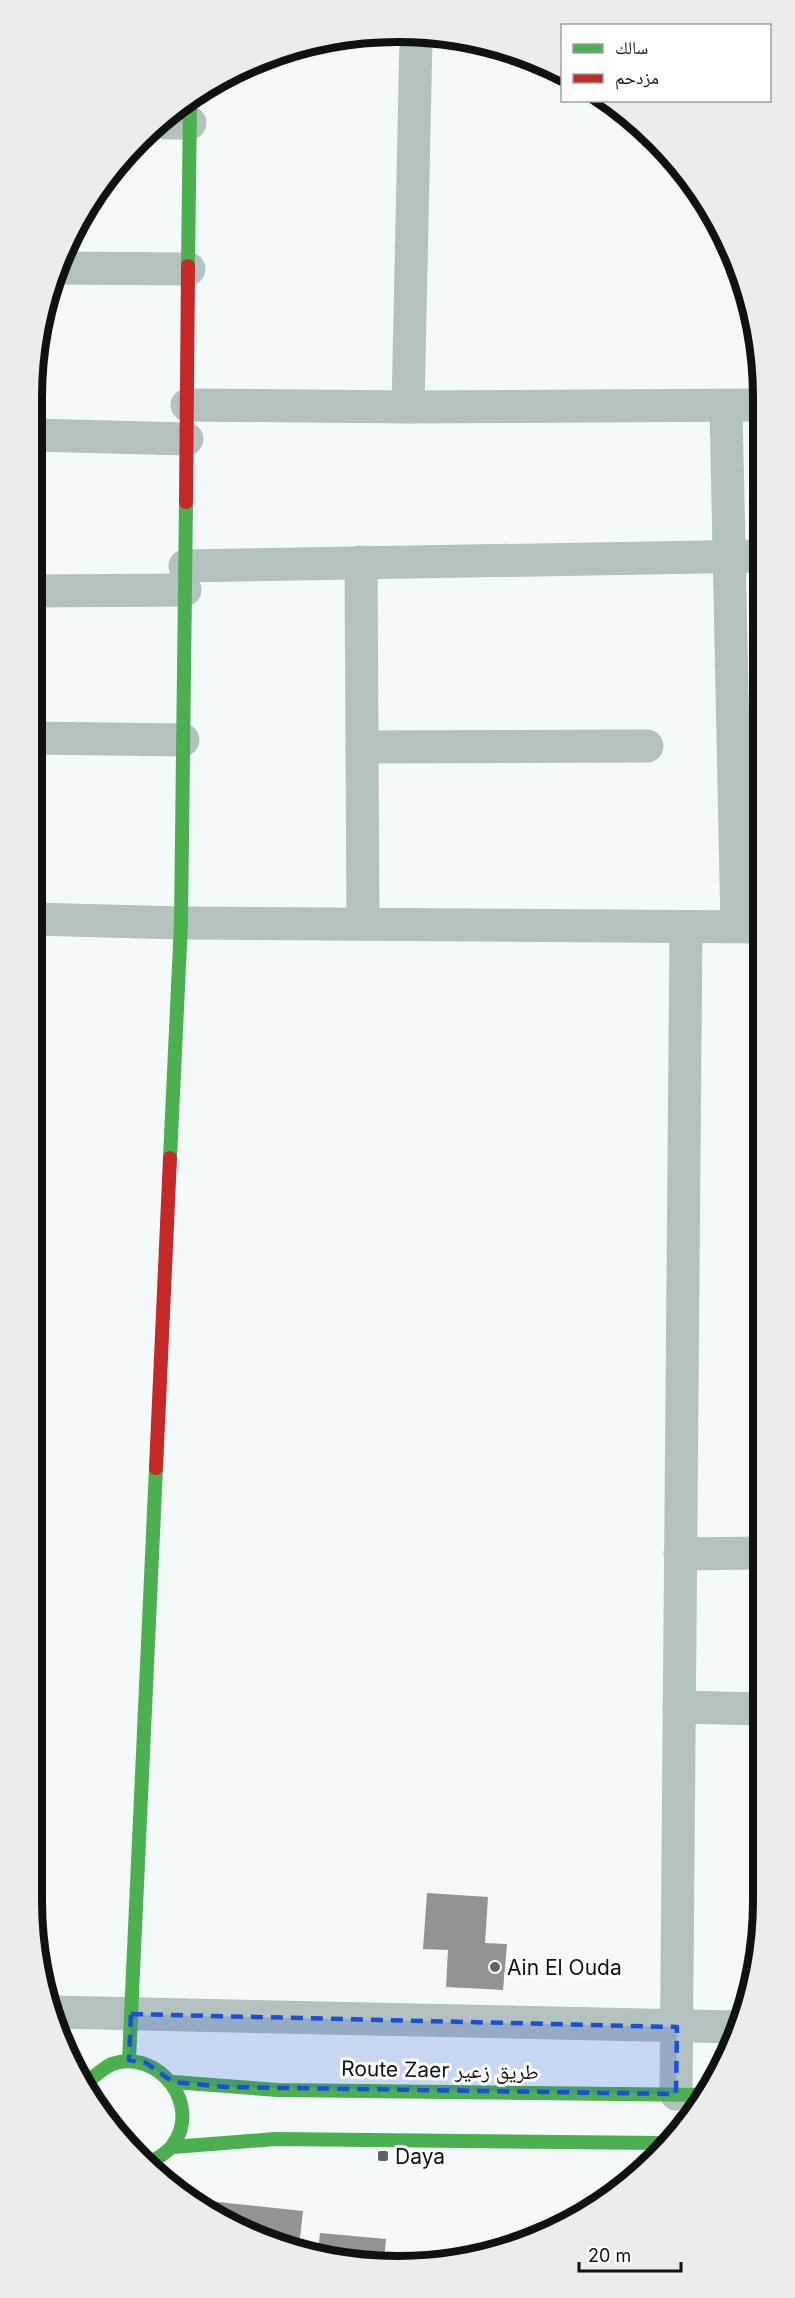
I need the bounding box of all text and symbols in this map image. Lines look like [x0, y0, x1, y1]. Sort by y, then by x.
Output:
legend [561, 24, 771, 102]
text: سالك [615, 37, 648, 58]
text: مزدحم [615, 67, 659, 90]
place label: Ain El Ouda [507, 1955, 622, 1980]
marker: Ain El Ouda [488, 1960, 502, 1974]
street label: Route Zaer طريق زعير [341, 2056, 539, 2085]
place label: Daya [395, 2144, 445, 2169]
marker: Daya [376, 2149, 390, 2163]
scale bar [579, 2235, 681, 2273]
text: 20 m [588, 2245, 631, 2266]

